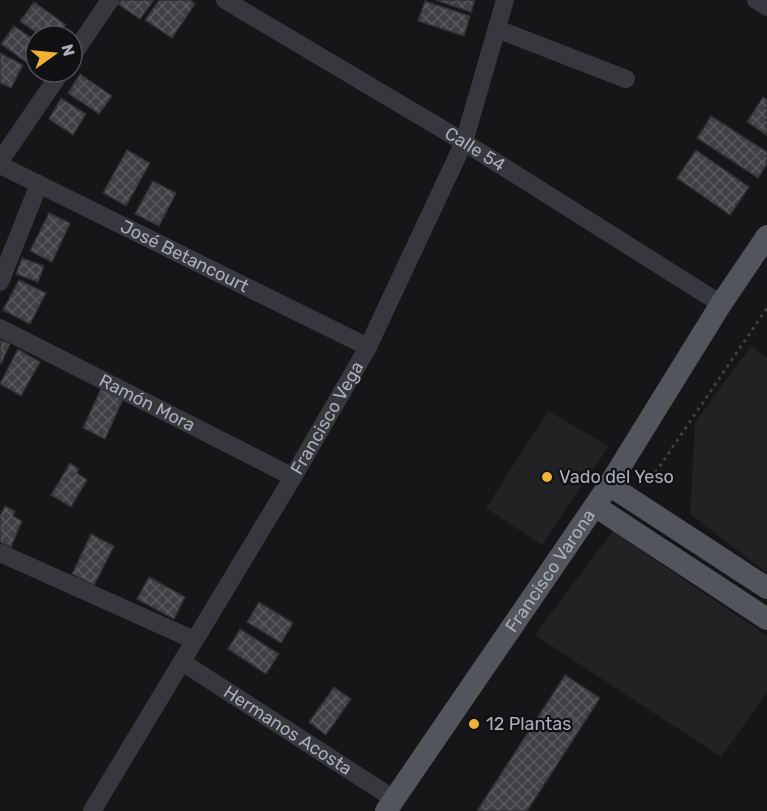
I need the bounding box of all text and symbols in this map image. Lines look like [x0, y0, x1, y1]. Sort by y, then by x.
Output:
north arrow [24, 24, 84, 84]
text: N [57, 42, 79, 58]
street label: Calle 54 [441, 122, 509, 176]
street label: José Betancourt [117, 215, 252, 297]
street label: Francisco Vega [286, 357, 368, 479]
street label: Ramón Mora [95, 369, 199, 436]
place label: Vado del Yeso [559, 466, 674, 488]
marker: Vado del Yeso [540, 470, 554, 484]
street label: Francisco Varona [501, 505, 600, 636]
street label: Hermanos Acosta [219, 681, 356, 780]
place label: 12 Plantas [486, 713, 571, 735]
marker: 12 Plantas [467, 717, 481, 731]

